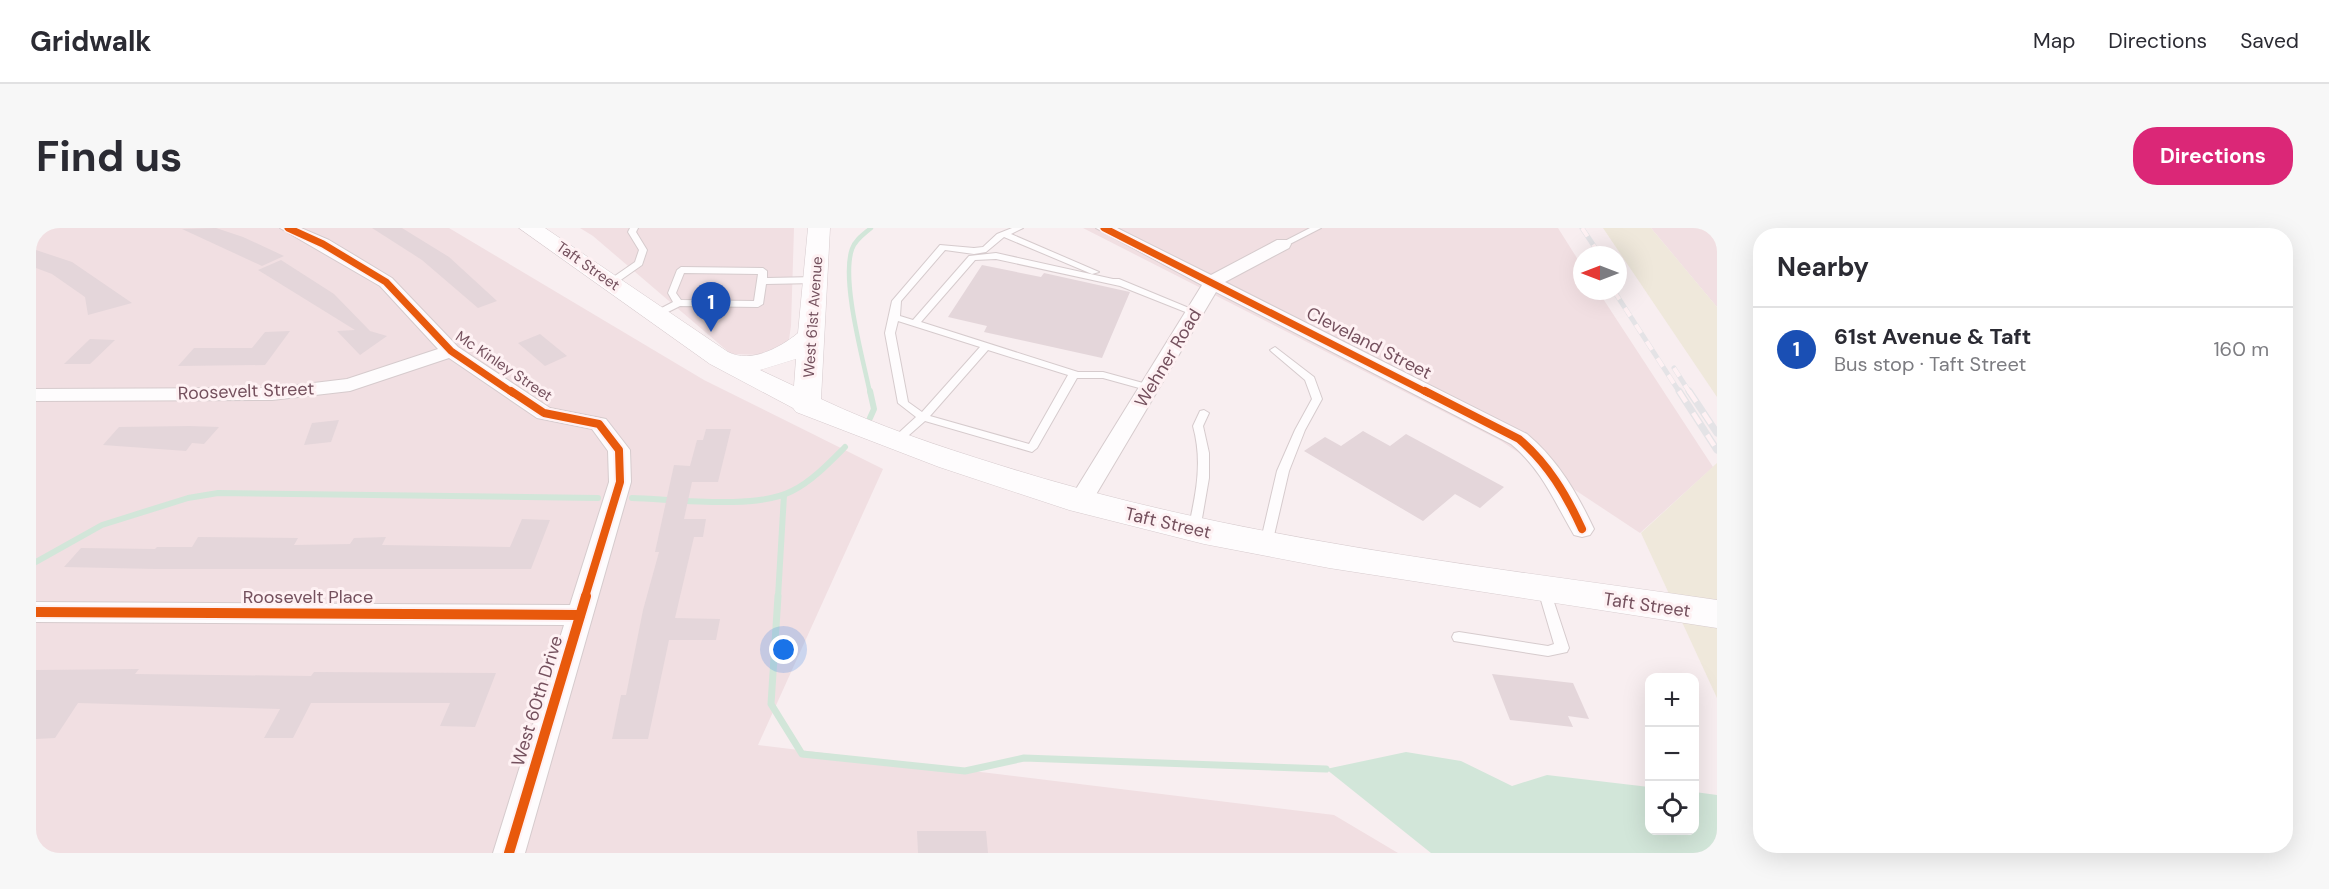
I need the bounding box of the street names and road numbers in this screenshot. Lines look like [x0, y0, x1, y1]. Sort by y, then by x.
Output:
street label: Taft Street [552, 237, 624, 295]
street label: West 61st Avenue [799, 256, 827, 378]
street label: Cleveland Street [1302, 301, 1436, 385]
street label: Wehner Road [1129, 304, 1207, 412]
street label: Mc Kinley Street [452, 326, 556, 406]
street label: Roosevelt Street [177, 377, 315, 405]
street label: Taft Street [1123, 501, 1213, 545]
street label: Roosevelt Place [243, 585, 373, 609]
street label: Taft Street [1602, 587, 1692, 623]
street label: West 60th Drive [506, 633, 568, 769]

